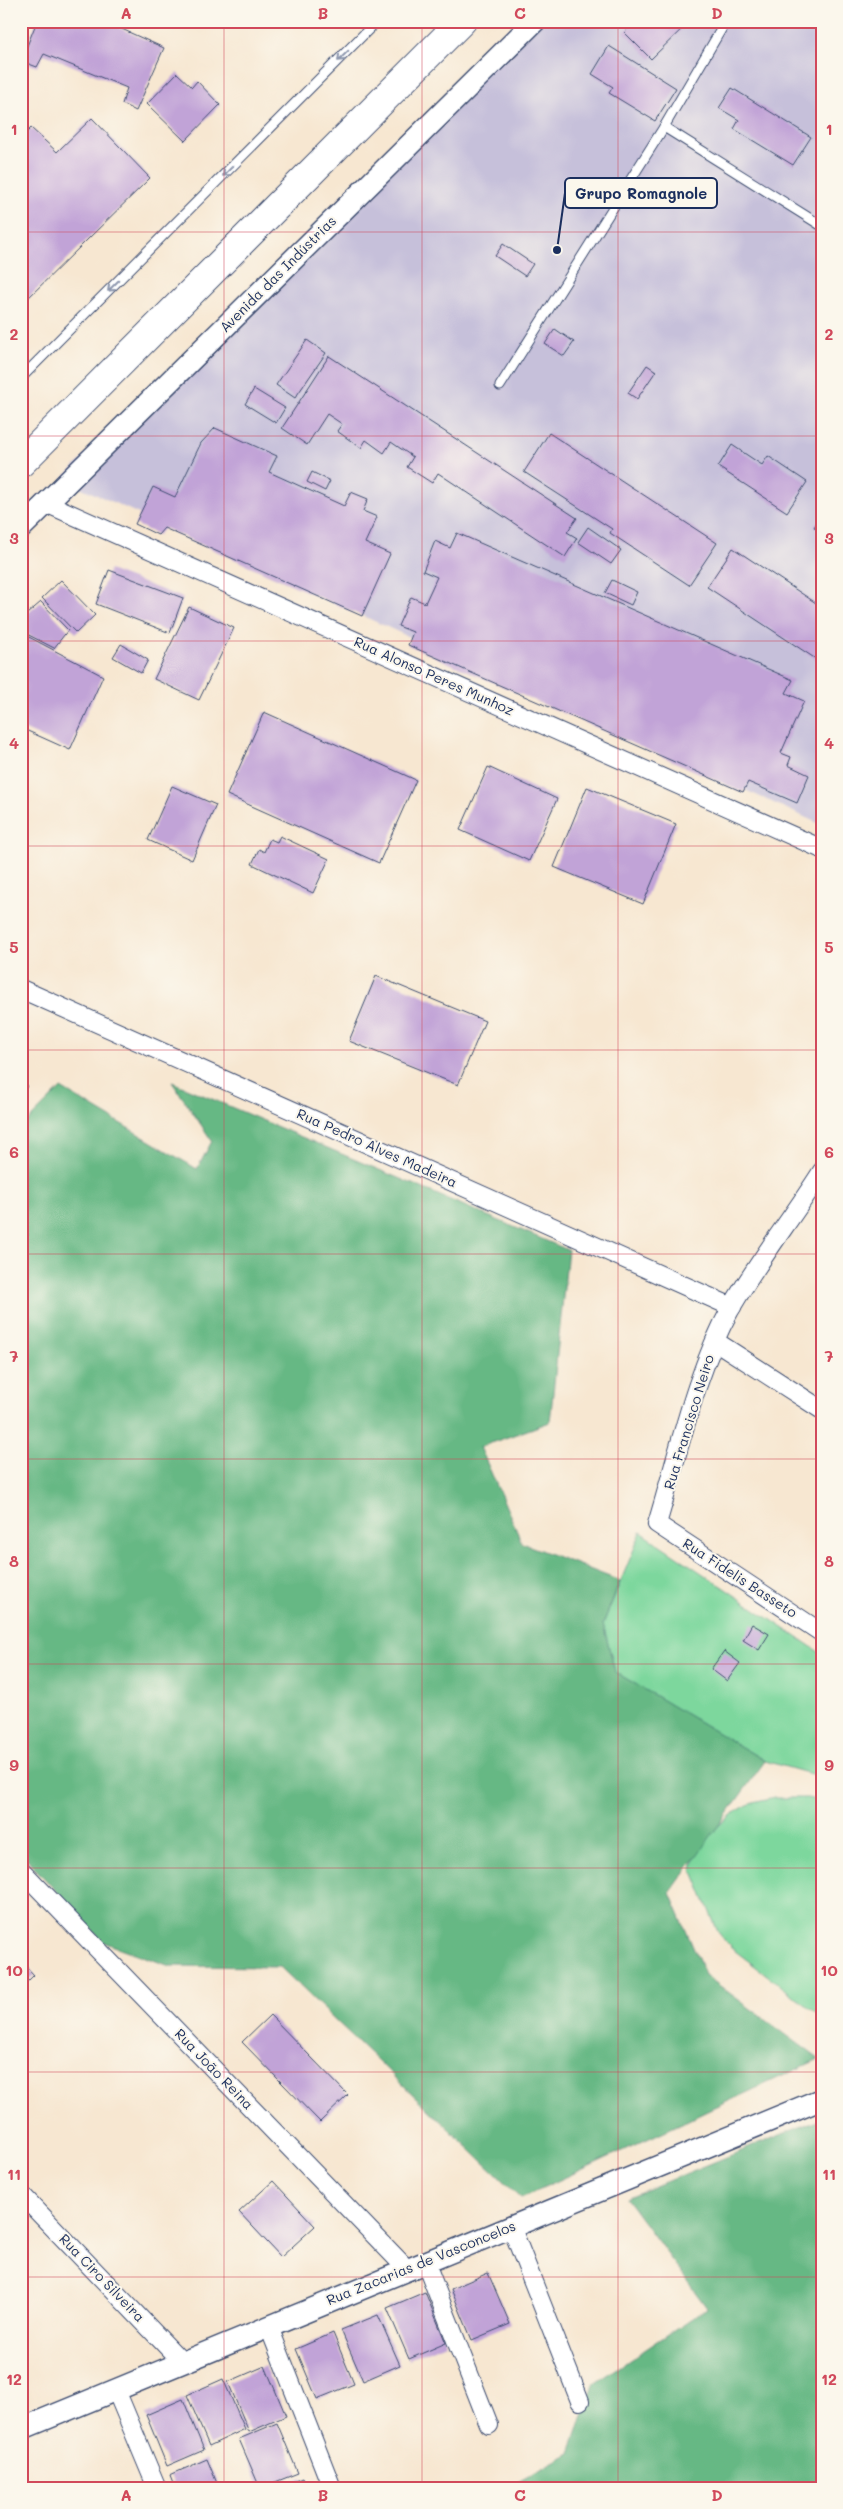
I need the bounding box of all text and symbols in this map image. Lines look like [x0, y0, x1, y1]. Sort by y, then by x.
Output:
text: A [120, 2, 132, 23]
text: B [318, 2, 328, 23]
text: C [514, 2, 526, 23]
text: D [711, 2, 723, 23]
one-way arrow [337, 50, 349, 62]
text: 1 [10, 118, 18, 139]
text: 1 [825, 118, 833, 139]
one-way arrow [222, 165, 234, 177]
callout: Grupo Romagnole [565, 178, 717, 208]
text: Grupo Romagnole [575, 183, 707, 203]
street label: Avenida das Indústrias [215, 211, 340, 336]
one-way arrow [107, 280, 120, 292]
text: 2 [10, 323, 19, 344]
text: 2 [825, 323, 834, 344]
text: 3 [9, 527, 19, 548]
text: 3 [824, 527, 834, 548]
street label: Rua Alonso Peres Munhoz [351, 632, 517, 720]
text: 4 [9, 732, 19, 753]
text: 4 [824, 732, 834, 753]
text: 5 [9, 936, 19, 957]
text: 5 [824, 936, 834, 957]
street label: Rua Pedro Alves Madeira [294, 1104, 460, 1192]
text: 6 [9, 1141, 19, 1162]
text: 6 [824, 1141, 834, 1162]
text: 7 [10, 1345, 19, 1366]
text: 7 [825, 1345, 834, 1366]
street label: Rua Francisco Neiro [659, 1352, 718, 1492]
street label: Rua Fidelis Basseto [679, 1533, 801, 1622]
text: 8 [9, 1550, 19, 1571]
text: 8 [824, 1550, 834, 1571]
text: 9 [9, 1754, 19, 1775]
text: 9 [824, 1754, 834, 1775]
text: 10 [5, 1959, 23, 1980]
text: 10 [820, 1959, 838, 1980]
street label: Rua João Reina [171, 2024, 258, 2113]
text: 11 [7, 2163, 21, 2184]
text: 11 [822, 2163, 836, 2184]
street label: Rua Zacarias de Vasconcelos [323, 2216, 518, 2309]
street label: Rua Ciro Silveira [55, 2229, 149, 2326]
text: 12 [6, 2368, 22, 2389]
text: 12 [821, 2368, 837, 2389]
text: A [120, 2484, 132, 2505]
text: B [318, 2484, 328, 2505]
text: C [514, 2484, 526, 2505]
text: D [711, 2484, 723, 2505]

